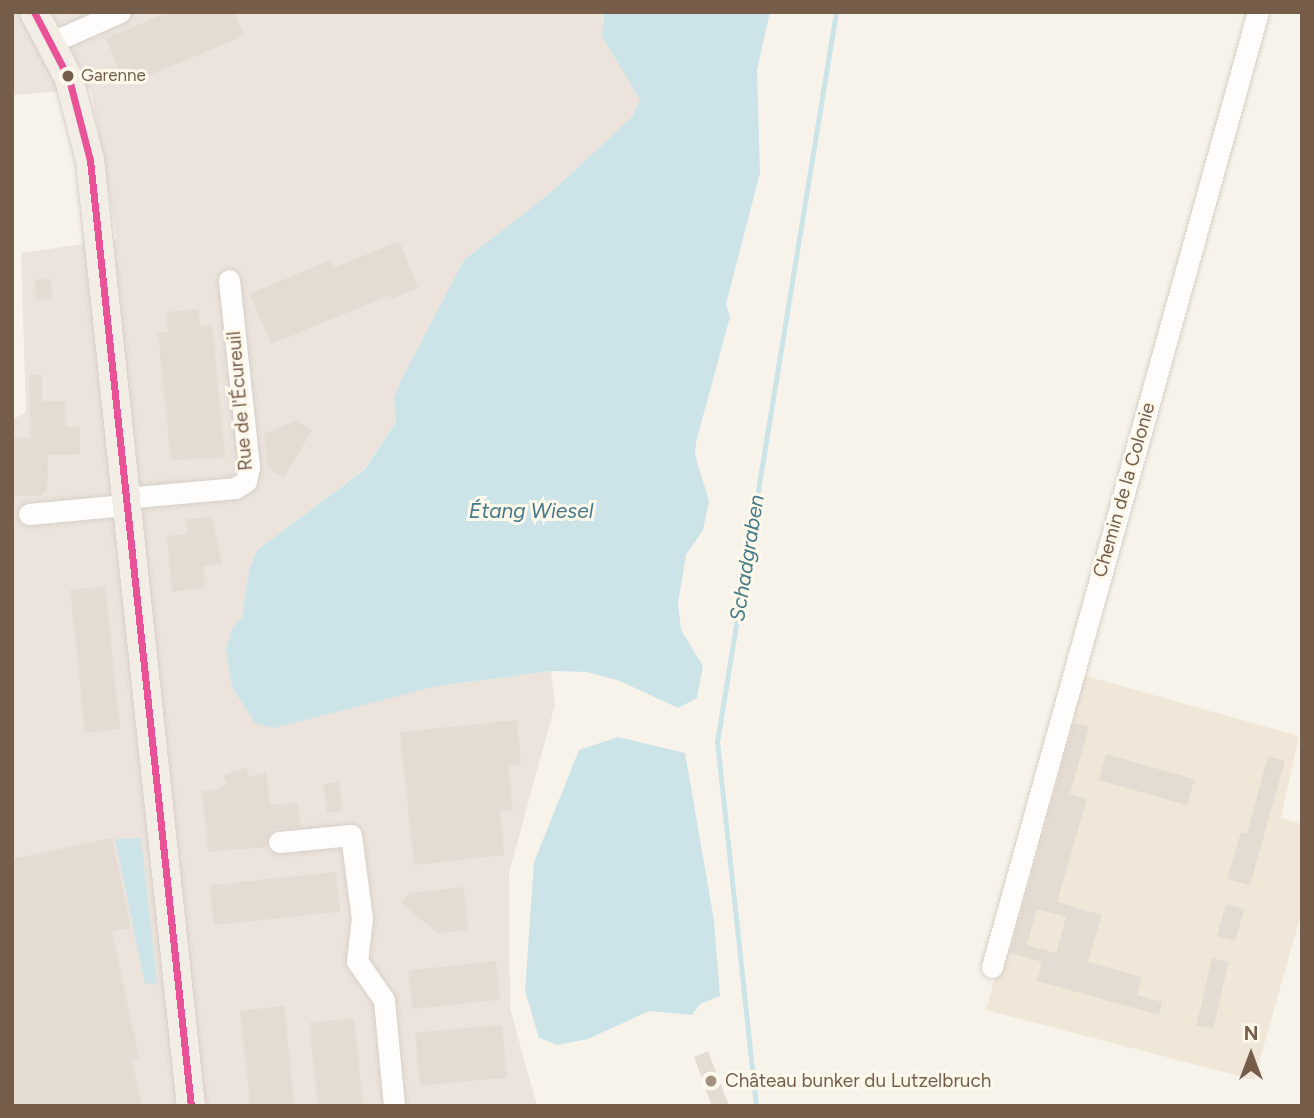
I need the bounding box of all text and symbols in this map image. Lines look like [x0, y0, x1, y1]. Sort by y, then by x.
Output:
place label: Garenne [81, 66, 146, 86]
marker: Garenne [61, 69, 75, 83]
street label: Rue de l'Écureuil [223, 330, 257, 472]
street label: Chemin de la Colonie [1088, 400, 1160, 580]
water label: Schadgraben [725, 493, 769, 623]
water label: Étang Wiesel [469, 498, 593, 524]
north arrow [1216, 1020, 1286, 1090]
text: N [1244, 1022, 1258, 1045]
place label: Château bunker du Lutzelbruch [725, 1070, 991, 1092]
marker: Château bunker du Lutzelbruch [703, 1073, 719, 1089]

